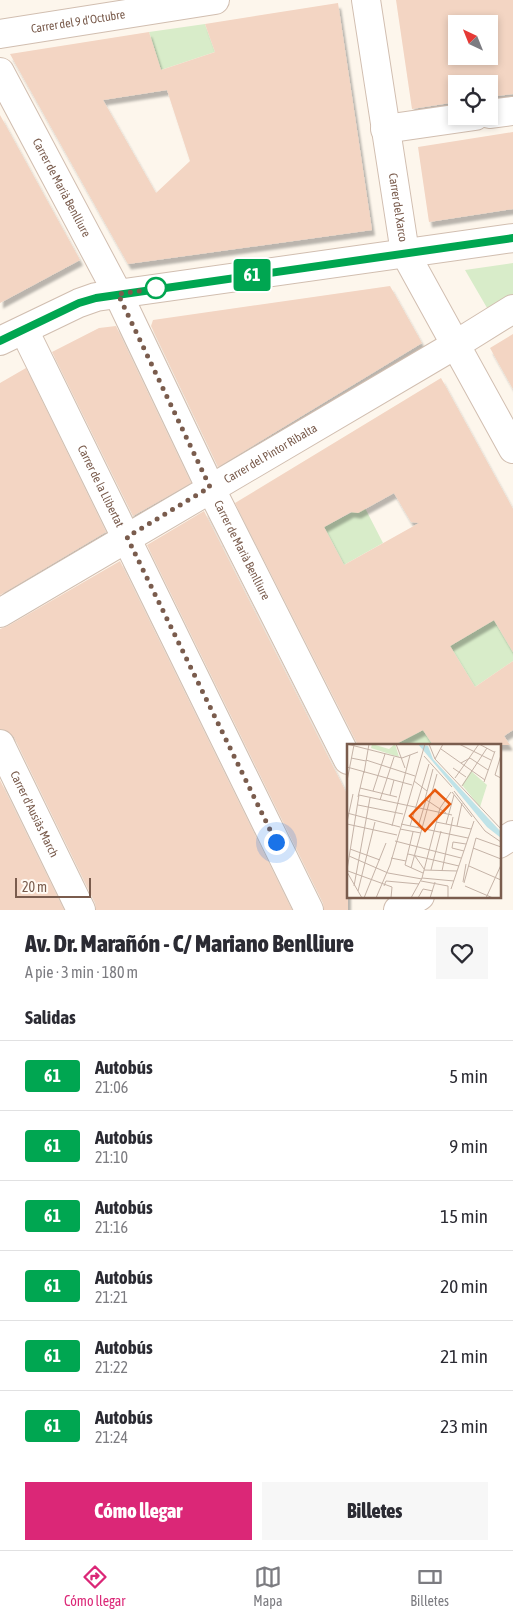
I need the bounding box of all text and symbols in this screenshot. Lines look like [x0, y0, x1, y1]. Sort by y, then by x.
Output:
street label: Carrer del 9 d'Octubre [30, 7, 126, 36]
north arrow [448, 15, 498, 65]
map controls [448, 15, 498, 125]
button: locate [448, 75, 498, 125]
street label: Carrer de Marià Benlliure [30, 136, 93, 239]
street label: Carrer del Xarco [386, 172, 410, 243]
line badge: 61 [230, 259, 274, 291]
text: 61 [244, 264, 260, 285]
unlabelled marker [145, 277, 167, 299]
street label: Carrer del Pintor Ribalta [222, 421, 320, 486]
street label: Carrer de la Llibertat [75, 443, 127, 530]
street label: Carrer de Marià Benlliure [211, 498, 273, 602]
inset map [347, 744, 500, 898]
street label: Carrer d'Ausiàs March [7, 769, 61, 859]
your location [264, 830, 289, 855]
scale bar [15, 875, 91, 898]
text: 20 m [22, 879, 47, 895]
button: heart [436, 927, 488, 979]
text: Av. Dr. Marañón - C/ Mariano Benlliure [25, 930, 354, 957]
text: A pie · 3 min · 180 m [25, 963, 138, 981]
text: Salidas [25, 1006, 76, 1028]
text: Autobús [95, 1056, 153, 1078]
text: 61 [44, 1065, 61, 1086]
text: 5 min [449, 1065, 488, 1087]
text: 21:06 [95, 1078, 128, 1096]
text: Autobús [95, 1126, 153, 1148]
text: 61 [44, 1135, 61, 1156]
text: 9 min [449, 1135, 488, 1157]
text: 21:10 [95, 1148, 128, 1166]
text: Autobús [95, 1196, 153, 1218]
text: 61 [44, 1205, 61, 1226]
text: 15 min [440, 1205, 488, 1227]
text: 21:16 [95, 1218, 128, 1236]
text: Autobús [95, 1266, 153, 1288]
text: 61 [44, 1275, 61, 1296]
text: 20 min [440, 1275, 488, 1297]
text: 21:21 [95, 1288, 128, 1306]
text: Autobús [95, 1336, 153, 1358]
text: 61 [44, 1345, 61, 1366]
text: 21 min [440, 1345, 488, 1367]
text: 21:22 [95, 1358, 128, 1376]
text: Autobús [95, 1406, 153, 1428]
text: 61 [44, 1415, 61, 1436]
text: 23 min [440, 1415, 488, 1437]
text: 21:24 [95, 1428, 128, 1446]
button: Cómo llegar [25, 1482, 252, 1540]
button: Billetes [262, 1482, 488, 1540]
tab: Cómo llegar [64, 1563, 125, 1609]
tab: Mapa [253, 1563, 282, 1609]
tab: Billetes [410, 1563, 449, 1609]

